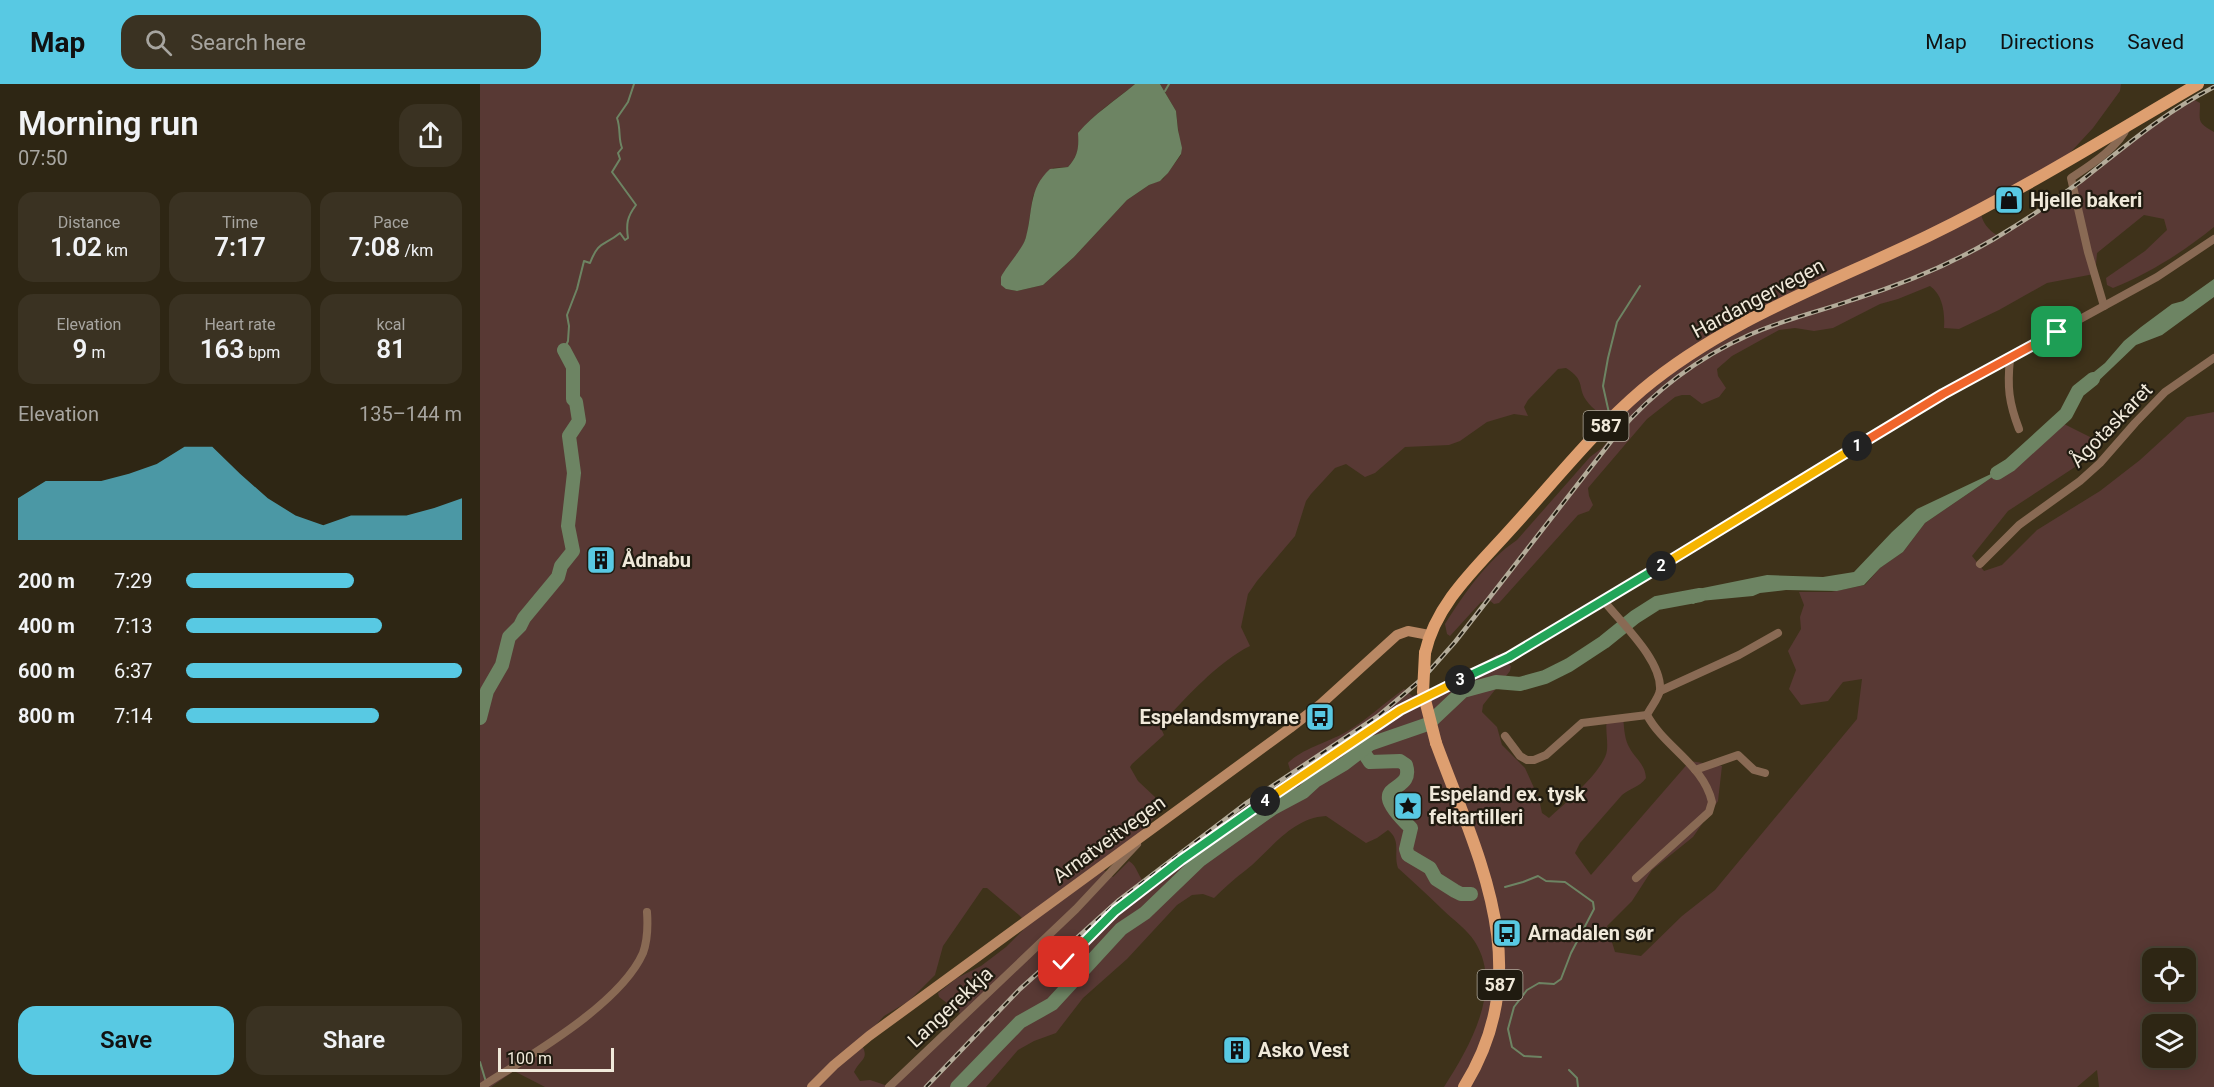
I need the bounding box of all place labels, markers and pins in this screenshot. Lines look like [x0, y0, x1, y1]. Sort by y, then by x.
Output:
shop icon: Hjelle bakeri [1993, 184, 2025, 216]
place label: Hjelle bakeri [2030, 188, 2142, 212]
pin [2031, 306, 2082, 357]
pin: 1 [1842, 431, 1872, 461]
building icon: Ådnabu [585, 544, 617, 576]
place label: Ådnabu [622, 548, 691, 572]
pin: 2 [1646, 551, 1676, 581]
pin: 3 [1445, 665, 1475, 695]
bus stop icon: Espelandsmyrane [1304, 701, 1336, 733]
place label: Espelandsmyrane [1140, 705, 1299, 729]
place label: Espeland ex. tysk feltartilleri [1429, 782, 1586, 829]
pin: 4 [1250, 786, 1280, 816]
place icon: Espeland ex. tysk feltartilleri [1392, 790, 1424, 822]
bus stop icon: Arnadalen sør [1491, 917, 1523, 949]
place label: Arnadalen sør [1528, 921, 1654, 945]
pin [1038, 936, 1089, 987]
building icon: Asko Vest [1221, 1034, 1253, 1066]
place label: Asko Vest [1258, 1038, 1349, 1062]

